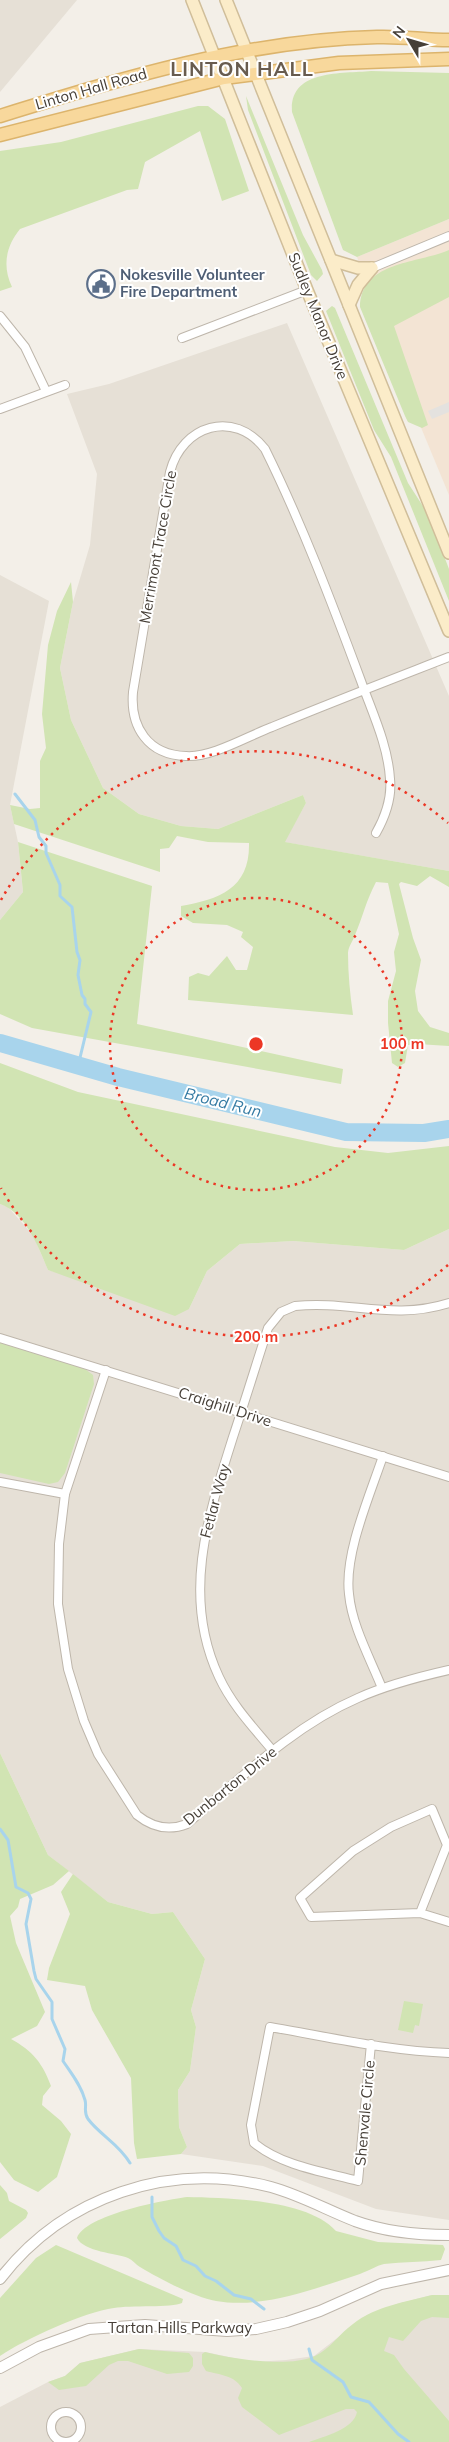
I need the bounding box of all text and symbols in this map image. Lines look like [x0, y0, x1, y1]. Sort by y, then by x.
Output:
north arrow [384, 15, 434, 65]
text: N [388, 22, 409, 42]
district label: LINTON HALL [170, 56, 314, 81]
street label: Linton Hall Road [33, 63, 149, 114]
street label: Sudley Manor Drive [284, 250, 353, 382]
place label: Nokesville Volunteer Fire Department [120, 265, 265, 301]
public building icon: Nokesville Volunteer Fire Department [86, 269, 116, 299]
street label: Merrimont Trace Circle [135, 469, 180, 625]
text: 100 m [380, 1034, 424, 1053]
centre of rings [247, 1035, 265, 1053]
water label: Broad Run [182, 1083, 264, 1121]
text: 200 m [234, 1327, 278, 1346]
street label: Craighill Drive [176, 1383, 274, 1431]
street label: Fetlar Way [195, 1462, 234, 1540]
street label: Dunbarton Drive [179, 1742, 280, 1829]
street label: Shenvale Circle [350, 2059, 379, 2166]
street label: Tartan Hills Parkway [108, 2318, 252, 2337]

